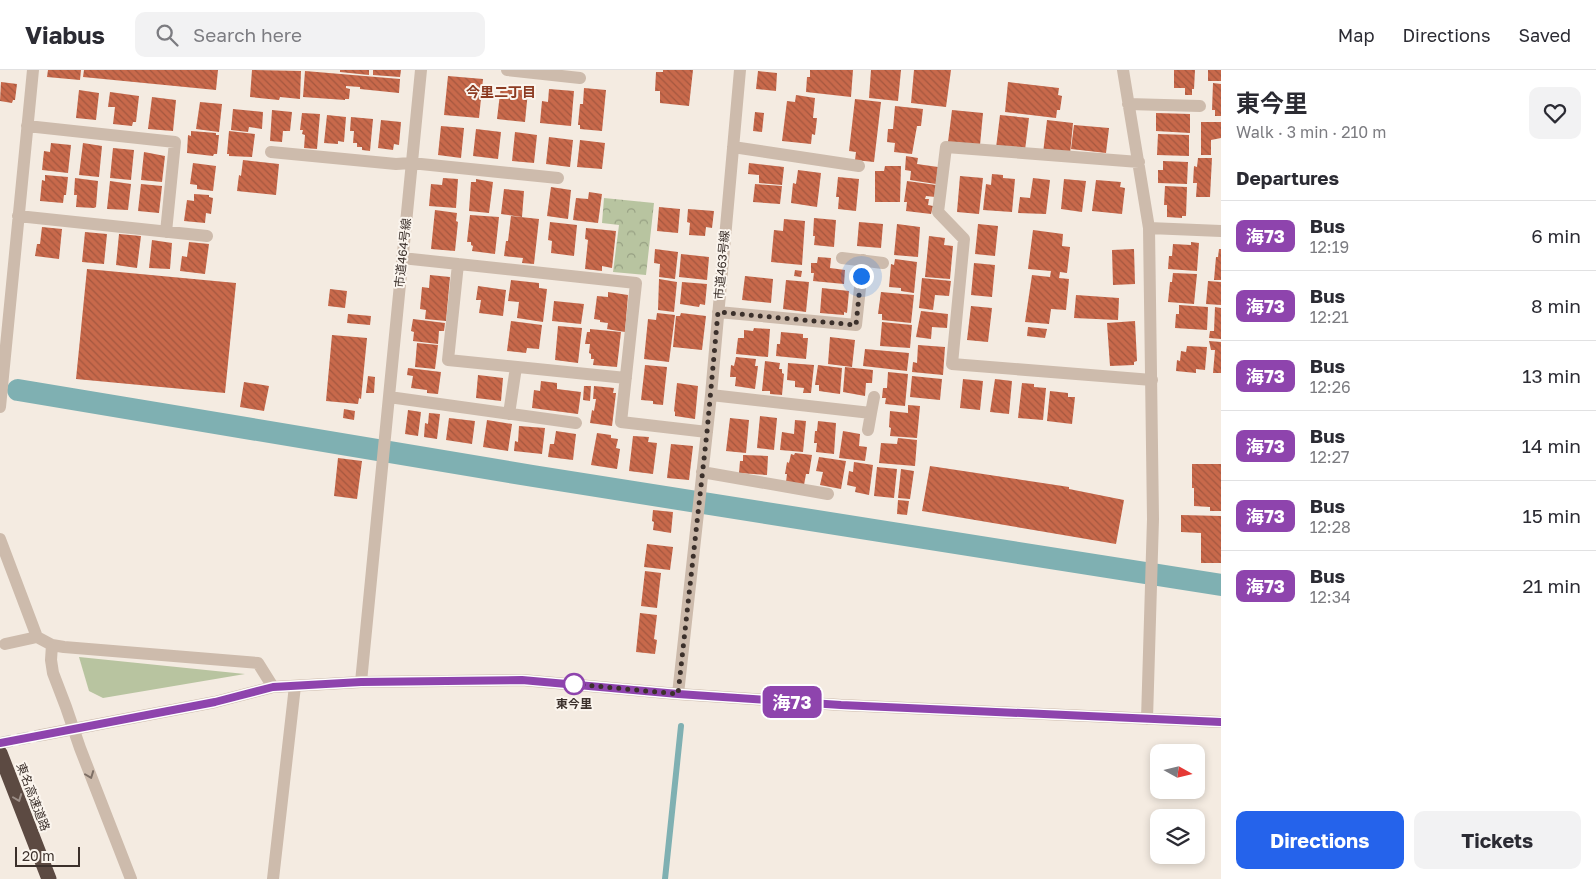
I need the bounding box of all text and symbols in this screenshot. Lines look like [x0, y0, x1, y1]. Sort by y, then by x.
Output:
search box [135, 12, 485, 57]
text: Viabus [25, 20, 105, 49]
icon: search [153, 21, 181, 49]
text: Search here [193, 23, 302, 46]
text: Map [1338, 24, 1374, 46]
text: Directions [1402, 24, 1490, 46]
text: Saved [1518, 24, 1571, 46]
district label: 今里二丁目 [466, 83, 536, 100]
button: heart [1529, 87, 1581, 139]
text: 東今里 [1236, 88, 1308, 117]
text: Walk · 3 min · 210 m [1236, 122, 1386, 142]
text: Departures [1236, 166, 1339, 189]
text: Bus [1310, 214, 1345, 237]
street label: 市道464号線 [391, 217, 414, 288]
text: 6 min [1531, 224, 1581, 247]
text: 海73 [1246, 225, 1285, 247]
street label: 市道463号線 [711, 230, 732, 300]
text: 12:19 [1310, 237, 1349, 257]
your location [849, 264, 874, 289]
text: Bus [1310, 284, 1345, 307]
text: 8 min [1531, 294, 1581, 317]
text: 海73 [1246, 295, 1285, 317]
text: 12:21 [1310, 307, 1349, 327]
text: Bus [1310, 354, 1345, 377]
text: 13 min [1522, 364, 1581, 387]
text: 海73 [1246, 365, 1285, 387]
text: 12:26 [1310, 377, 1351, 397]
text: Bus [1310, 424, 1345, 447]
text: 14 min [1522, 434, 1581, 457]
text: 海73 [1246, 435, 1285, 457]
text: 12:27 [1310, 447, 1349, 467]
text: Bus [1310, 494, 1345, 517]
text: 15 min [1522, 504, 1581, 527]
text: 海73 [1246, 505, 1285, 527]
text: 12:28 [1310, 517, 1351, 537]
text: Bus [1310, 564, 1345, 587]
text: 21 min [1522, 574, 1581, 597]
text: 海73 [1246, 575, 1285, 597]
text: 12:34 [1310, 587, 1351, 607]
marker: 東今里 [563, 673, 585, 695]
line badge: 海73 [763, 686, 821, 718]
text: 海73 [773, 691, 811, 713]
place label: 東今里 [556, 696, 592, 711]
north arrow [1150, 744, 1205, 799]
map controls [1150, 744, 1205, 864]
street label: 東名高速道路 [14, 761, 53, 833]
one-way arrow [84, 770, 94, 779]
one-way arrow [11, 793, 22, 802]
button: layers [1150, 809, 1205, 864]
button: Directions [1236, 811, 1404, 869]
button: Tickets [1414, 811, 1581, 869]
scale bar [15, 844, 80, 867]
text: 20 m [22, 847, 55, 864]

